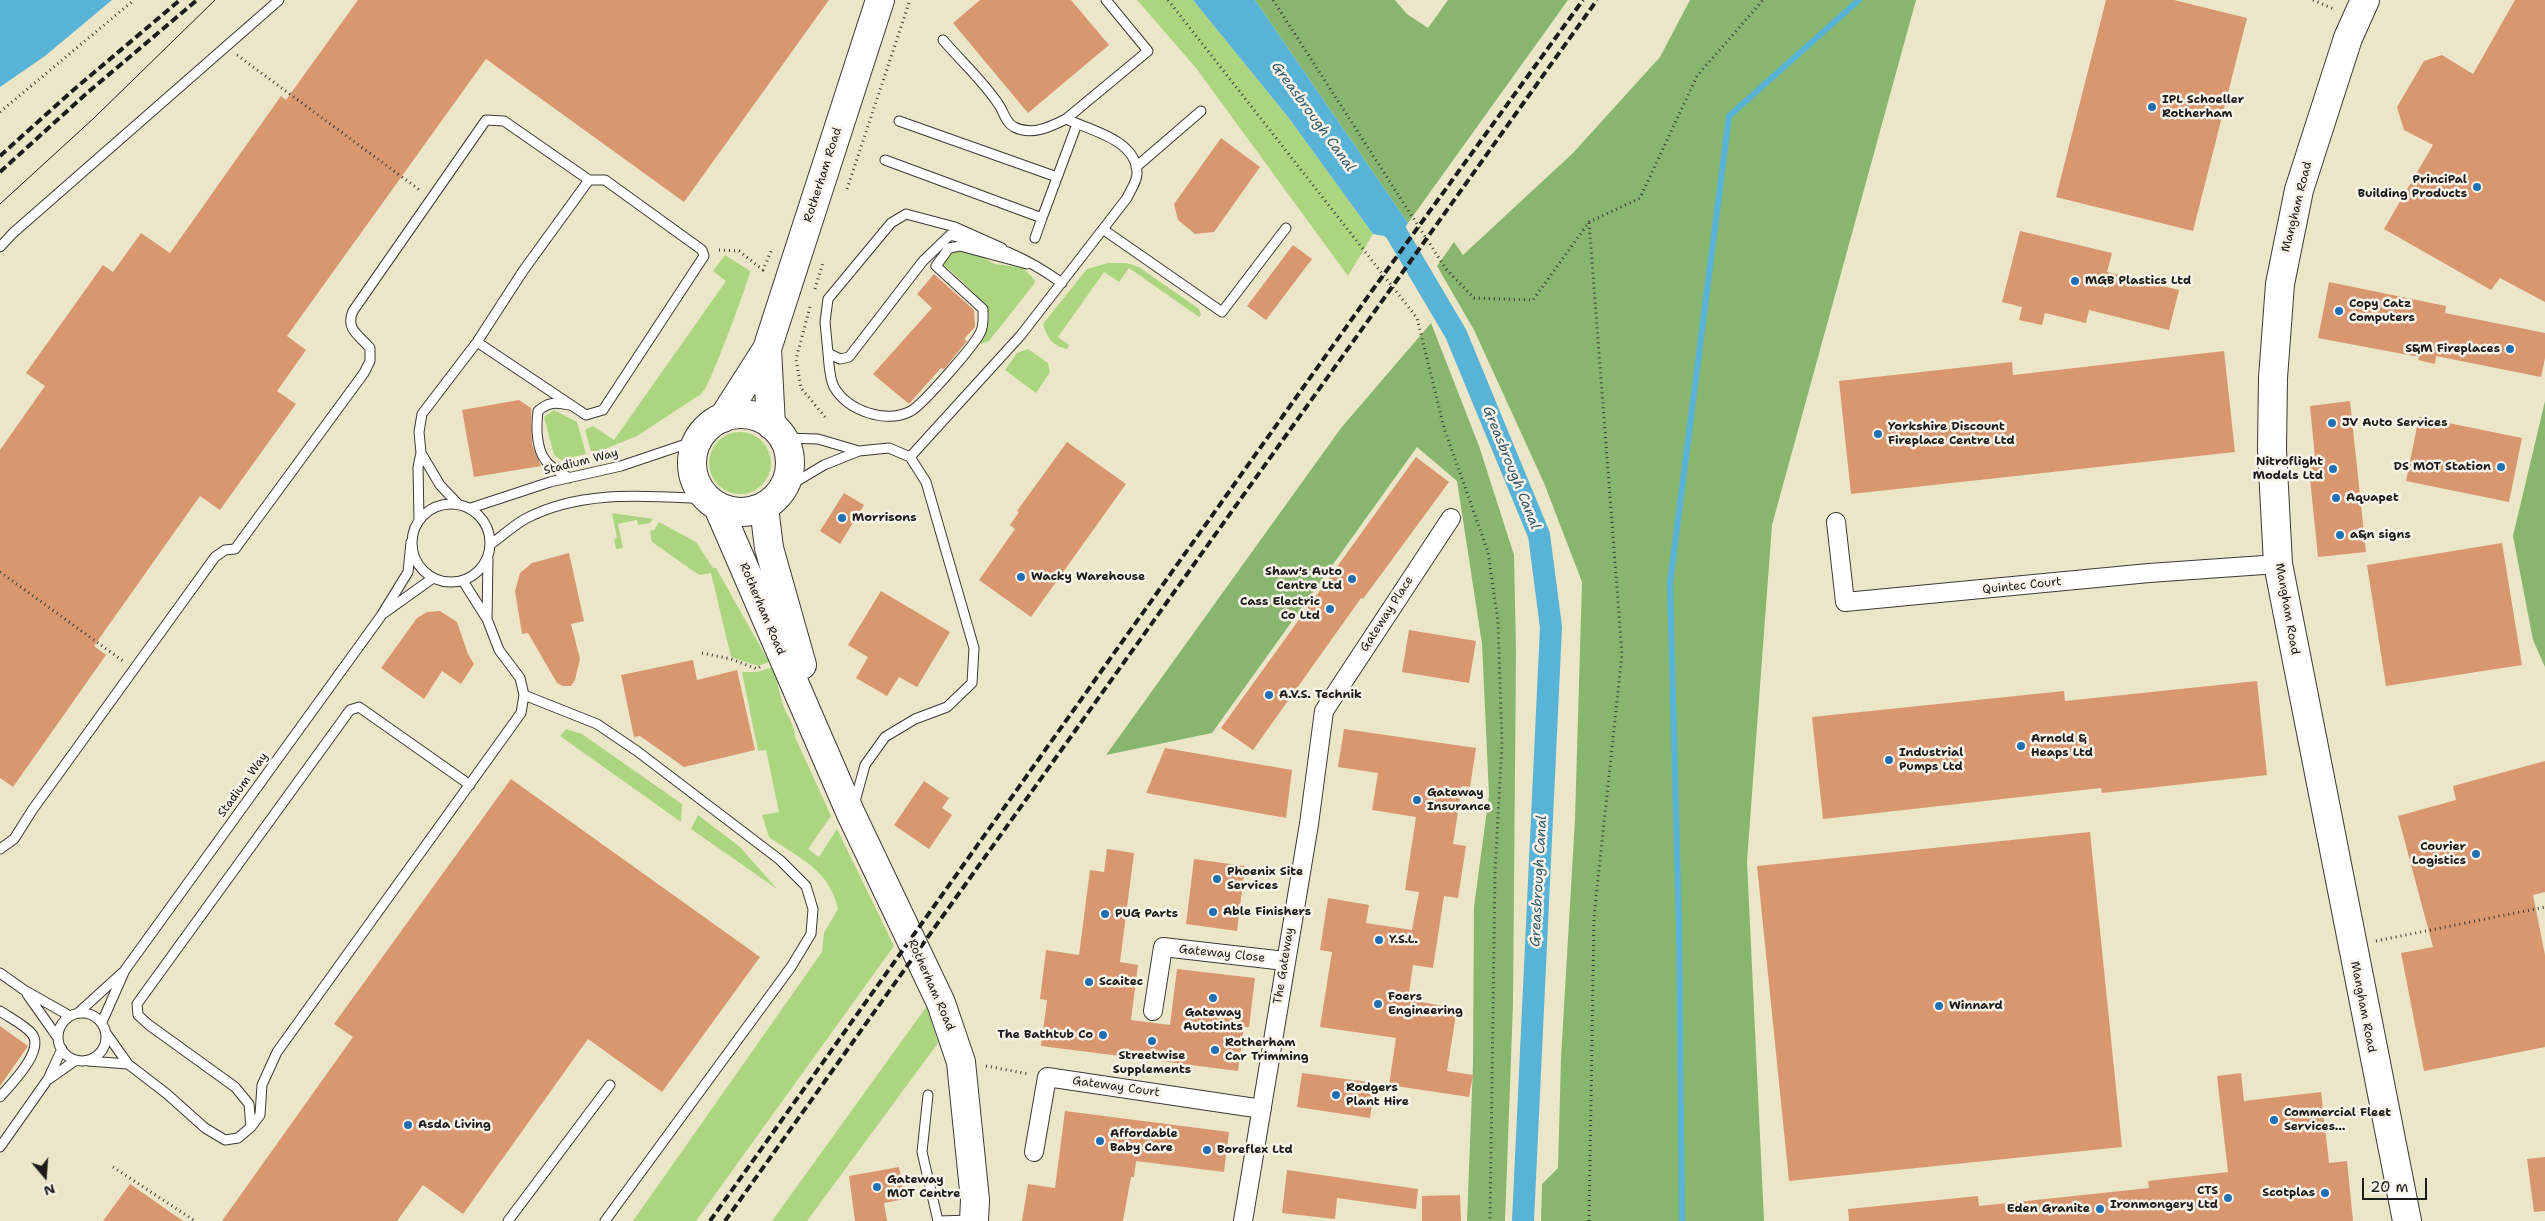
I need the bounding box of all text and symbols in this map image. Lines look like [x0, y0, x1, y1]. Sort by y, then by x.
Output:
water label: Greasbrough Canal [1268, 59, 1358, 175]
place label: IPL Schoeller Rotherham [2162, 93, 2244, 121]
marker: IPL Schoeller Rotherham [2146, 101, 2158, 113]
street label: Rotherham Road [801, 126, 845, 224]
street label: Mangham Road [2279, 160, 2315, 254]
place label: PrinciPal Building Products [2358, 173, 2467, 201]
marker: PrinciPal Building Products [2471, 181, 2483, 193]
place label: MGB Plastics Ltd [2085, 274, 2191, 288]
marker: MGB Plastics Ltd [2069, 275, 2081, 287]
place label: Copy Catz Computers [2349, 297, 2415, 325]
marker: Copy Catz Computers [2333, 305, 2345, 317]
place label: S&M Fireplaces [2405, 342, 2500, 356]
marker: S&M Fireplaces [2504, 343, 2516, 355]
water label: Greasbrough Canal [1479, 404, 1543, 532]
place label: JV Auto Services [2342, 416, 2447, 430]
marker: JV Auto Services [2326, 417, 2338, 429]
place label: Yorkshire Discount Fireplace Centre Ltd [1888, 420, 2015, 448]
marker: Yorkshire Discount Fireplace Centre Ltd [1872, 428, 1884, 440]
street label: Stadium Way [542, 446, 620, 478]
place label: Nitroflight Models Ltd [2253, 455, 2323, 483]
place label: DS MOT Station [2394, 460, 2491, 474]
marker: DS MOT Station [2495, 461, 2507, 473]
marker: Nitroflight Models Ltd [2327, 463, 2339, 475]
place label: Aquapet [2346, 491, 2399, 505]
marker: Aquapet [2330, 492, 2342, 504]
place label: Morrisons [852, 511, 917, 525]
marker: Morrisons [836, 512, 848, 524]
place label: a&n signs [2350, 528, 2411, 542]
marker: a&n signs [2334, 529, 2346, 541]
street label: Rotherham Road [736, 561, 788, 657]
street label: Mangham Road [2272, 562, 2302, 656]
place label: Shaw's Auto Centre Ltd [1265, 565, 1342, 593]
place label: Wacky Warehouse [1031, 570, 1145, 584]
marker: Wacky Warehouse [1015, 571, 1027, 583]
marker: Shaw's Auto Centre Ltd [1346, 573, 1358, 585]
street label: Gateway Place [1357, 574, 1417, 654]
street label: Quintec Court [1982, 575, 2062, 597]
place label: Cass Electric Co Ltd [1240, 595, 1320, 623]
marker: Cass Electric Co Ltd [1324, 603, 1336, 615]
place label: A.V.S. Technik [1279, 688, 1362, 702]
marker: A.V.S. Technik [1263, 689, 1275, 701]
place label: Arnold & Heaps Ltd [2031, 732, 2093, 760]
marker: Arnold & Heaps Ltd [2015, 740, 2027, 752]
place label: Industrial Pumps Ltd [1899, 746, 1963, 774]
street label: Stadium Way [215, 750, 271, 820]
marker: Industrial Pumps Ltd [1883, 754, 1895, 766]
place label: Gateway Insurance [1427, 786, 1491, 814]
marker: Gateway Insurance [1411, 794, 1423, 806]
water label: Greasbrough Canal [1527, 815, 1551, 947]
place label: Courier Logistics [2412, 840, 2466, 868]
marker: Courier Logistics [2470, 848, 2482, 860]
place label: Phoenix Site Services [1227, 865, 1303, 893]
marker: Phoenix Site Services [1211, 873, 1223, 885]
place label: Able Finishers [1223, 905, 1311, 919]
marker: Able Finishers [1207, 906, 1219, 918]
place label: PUG Parts [1115, 907, 1178, 921]
marker: PUG Parts [1099, 908, 1111, 920]
street label: The Gateway [1271, 927, 1297, 1005]
place label: Y.S.L. [1389, 933, 1418, 947]
marker: Y.S.L. [1373, 934, 1385, 946]
street label: Rotherham Road [904, 937, 958, 1033]
street label: Gateway Close [1178, 942, 1266, 966]
street label: Mangham Road [2347, 960, 2379, 1054]
place label: Scaitec [1099, 975, 1143, 989]
marker: Scaitec [1083, 976, 1095, 988]
place label: Foers Engineering [1388, 990, 1463, 1018]
marker: Gateway Autotints [1207, 992, 1219, 1004]
marker: Foers Engineering [1372, 998, 1384, 1010]
place label: Winnard [1949, 999, 2003, 1013]
marker: Winnard [1933, 1000, 1945, 1012]
place label: Gateway Autotints [1183, 1006, 1243, 1034]
place label: The Bathtub Co [997, 1028, 1093, 1042]
marker: The Bathtub Co [1097, 1029, 1109, 1041]
marker: Streetwise Supplements [1146, 1035, 1158, 1047]
place label: Rotherham Car Trimming [1225, 1036, 1309, 1064]
marker: Rotherham Car Trimming [1209, 1044, 1221, 1056]
place label: Streetwise Supplements [1113, 1049, 1191, 1077]
street label: Gateway Court [1071, 1074, 1161, 1100]
place label: Rodgers Plant Hire [1346, 1081, 1409, 1109]
marker: Rodgers Plant Hire [1330, 1089, 1342, 1101]
place label: Commercial Fleet Services... [2284, 1106, 2391, 1134]
marker: Commercial Fleet Services... [2268, 1114, 2280, 1126]
place label: Asda Living [418, 1118, 491, 1132]
marker: Asda Living [402, 1119, 414, 1131]
place label: Affordable Baby Care [1110, 1127, 1178, 1155]
marker: Affordable Baby Care [1094, 1135, 1106, 1147]
place label: Boreflex Ltd [1217, 1143, 1293, 1157]
marker: Boreflex Ltd [1201, 1144, 1213, 1156]
north arrow [20, 1151, 70, 1201]
scale bar [2365, 1168, 2430, 1200]
place label: Gateway MOT Centre [887, 1173, 960, 1201]
text: 20 m [2370, 1177, 2409, 1197]
text: N [42, 1180, 58, 1201]
marker: Gateway MOT Centre [871, 1181, 883, 1193]
place label: CTS Ironmongery Ltd [2110, 1184, 2218, 1212]
place label: Scotplas [2262, 1186, 2315, 1200]
marker: Scotplas [2319, 1187, 2331, 1199]
marker: CTS Ironmongery Ltd [2222, 1192, 2234, 1204]
place label: Eden Granite [2007, 1202, 2090, 1216]
marker: Eden Granite [2094, 1203, 2106, 1215]

